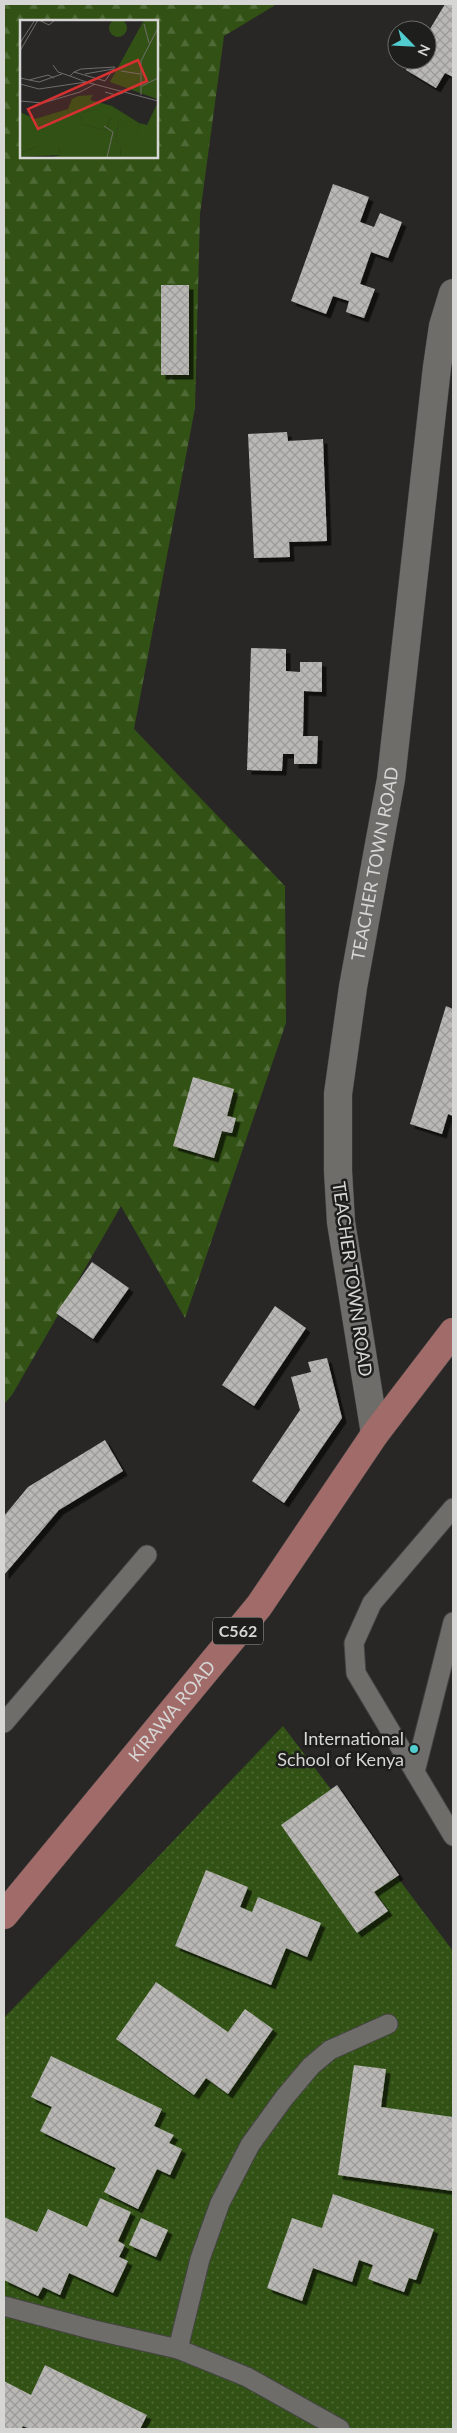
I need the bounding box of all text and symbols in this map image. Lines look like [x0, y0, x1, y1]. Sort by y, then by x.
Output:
inset map [20, 20, 158, 158]
north arrow [387, 20, 437, 70]
text: N [414, 42, 434, 59]
street label: TEACHER TOWN ROAD [346, 766, 402, 963]
street label: TEACHER TOWN ROAD [328, 1180, 378, 1378]
road number: C562 [213, 1618, 263, 1644]
street label: KIRAWA ROAD [123, 1656, 219, 1766]
place label: International School of Kenya [277, 1727, 404, 1770]
marker: International School of Kenya [408, 1743, 420, 1755]

